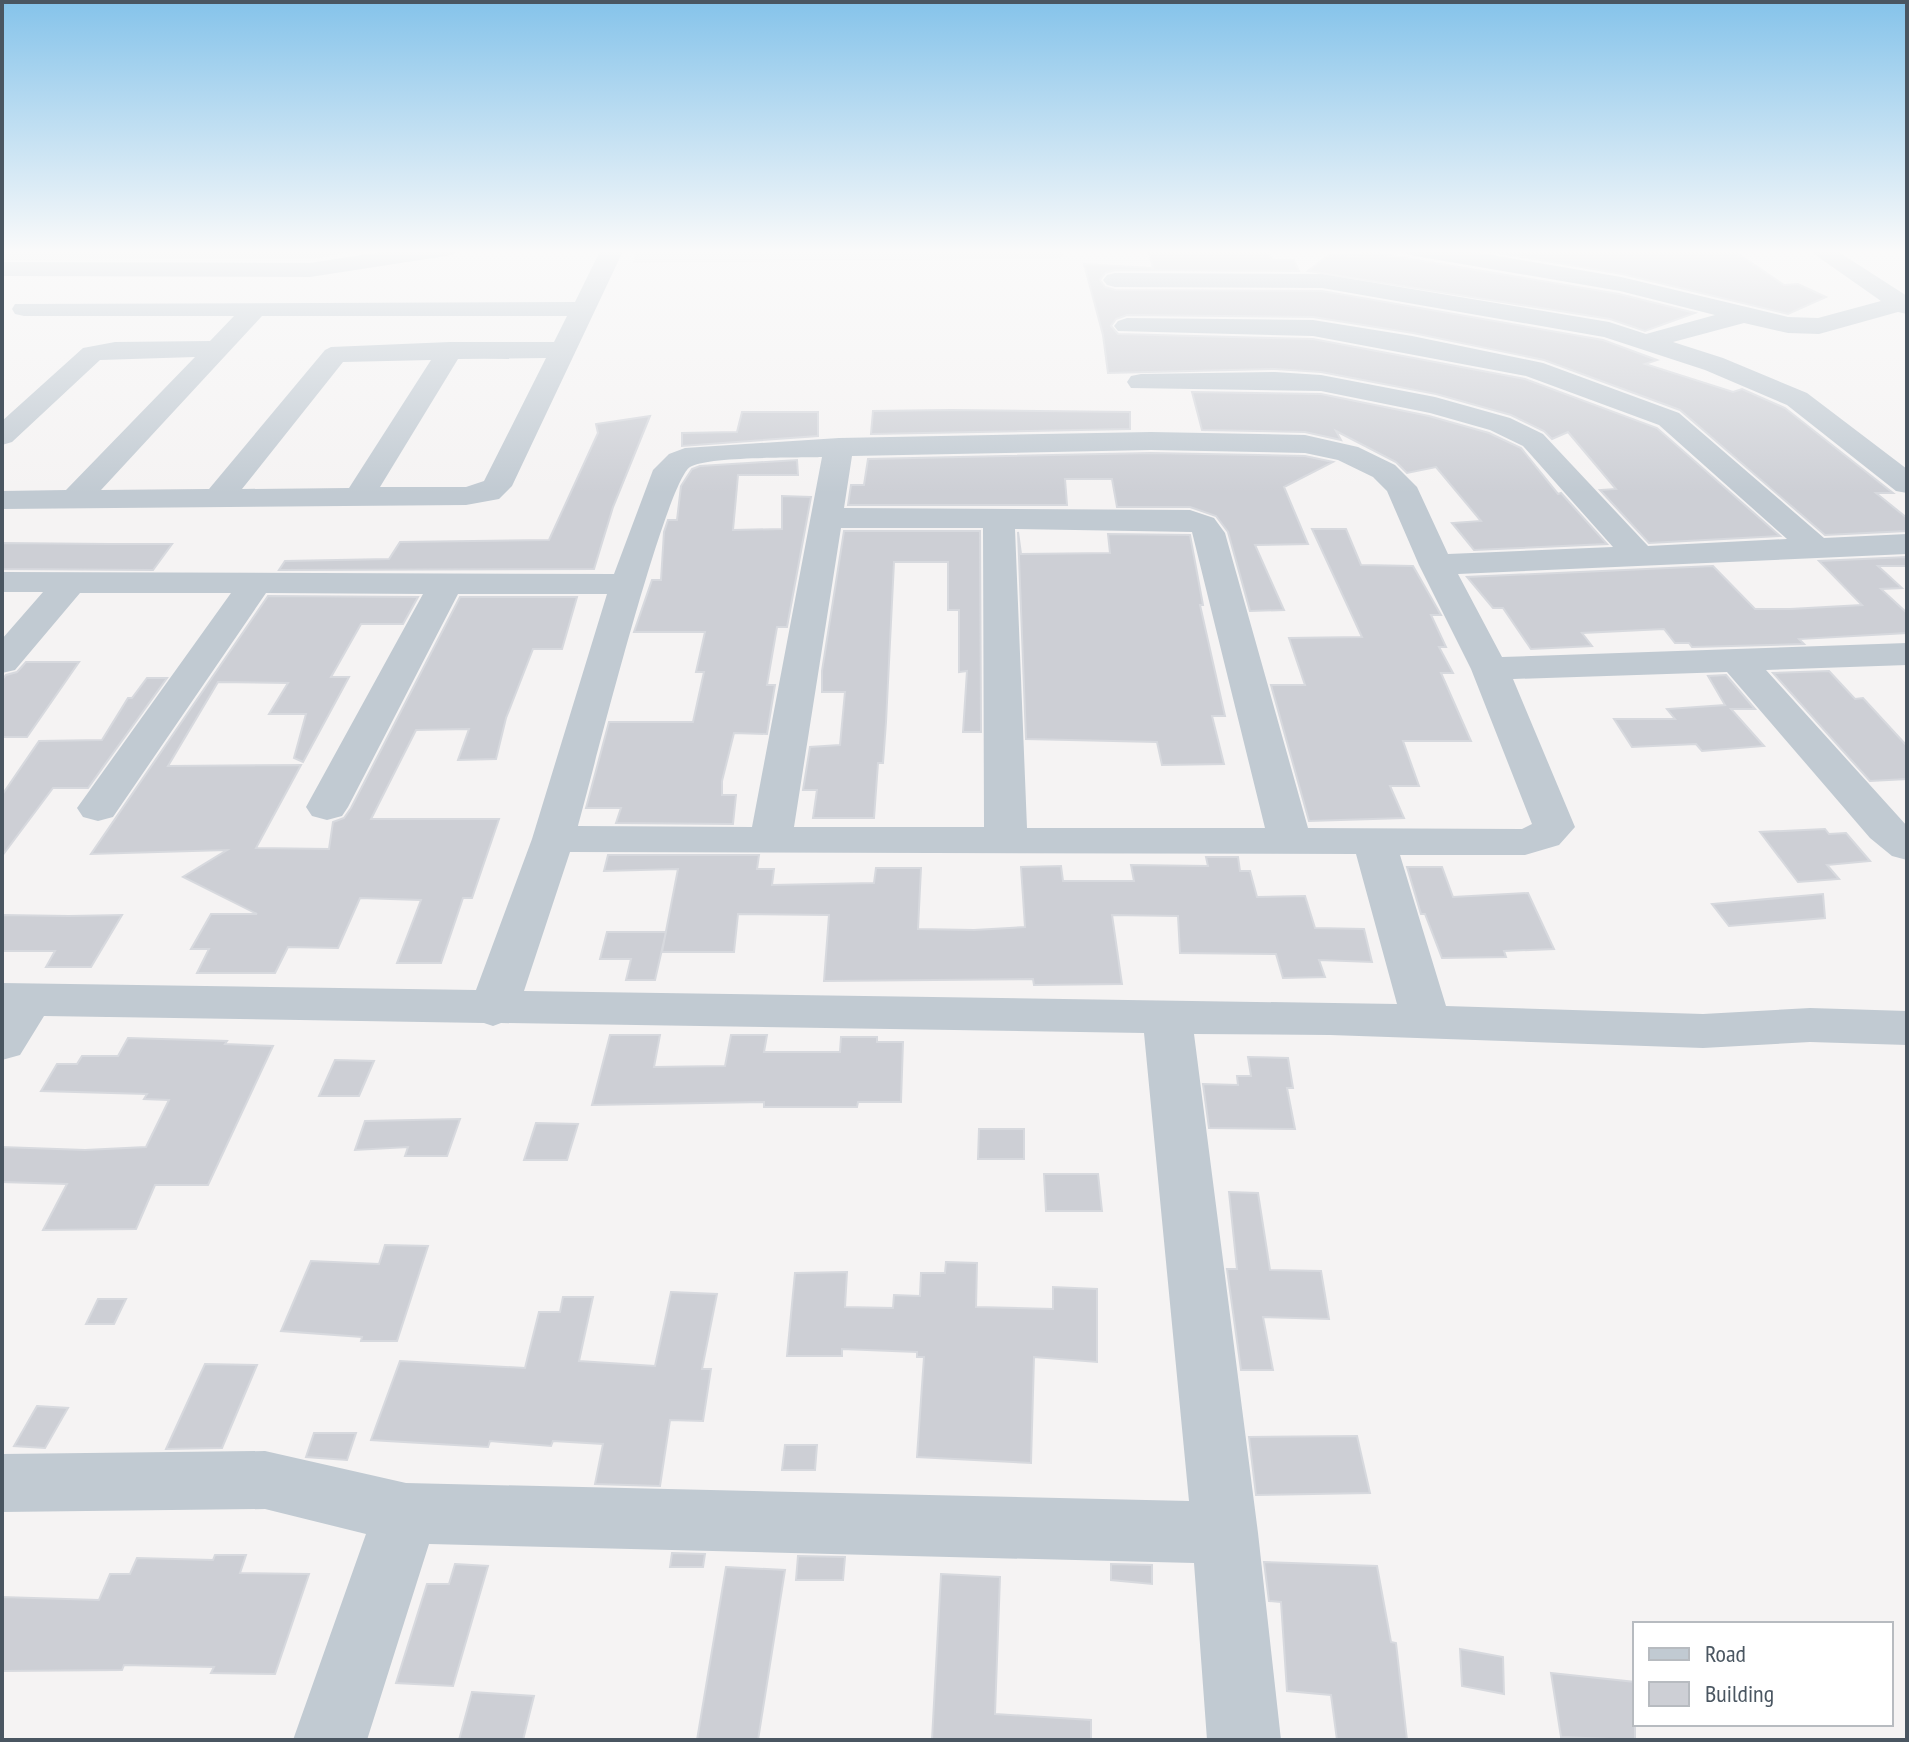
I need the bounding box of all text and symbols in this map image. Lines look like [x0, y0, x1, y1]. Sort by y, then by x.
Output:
legend [1633, 1622, 1893, 1726]
text: Road [1705, 1638, 1746, 1669]
text: Building [1705, 1678, 1774, 1709]

